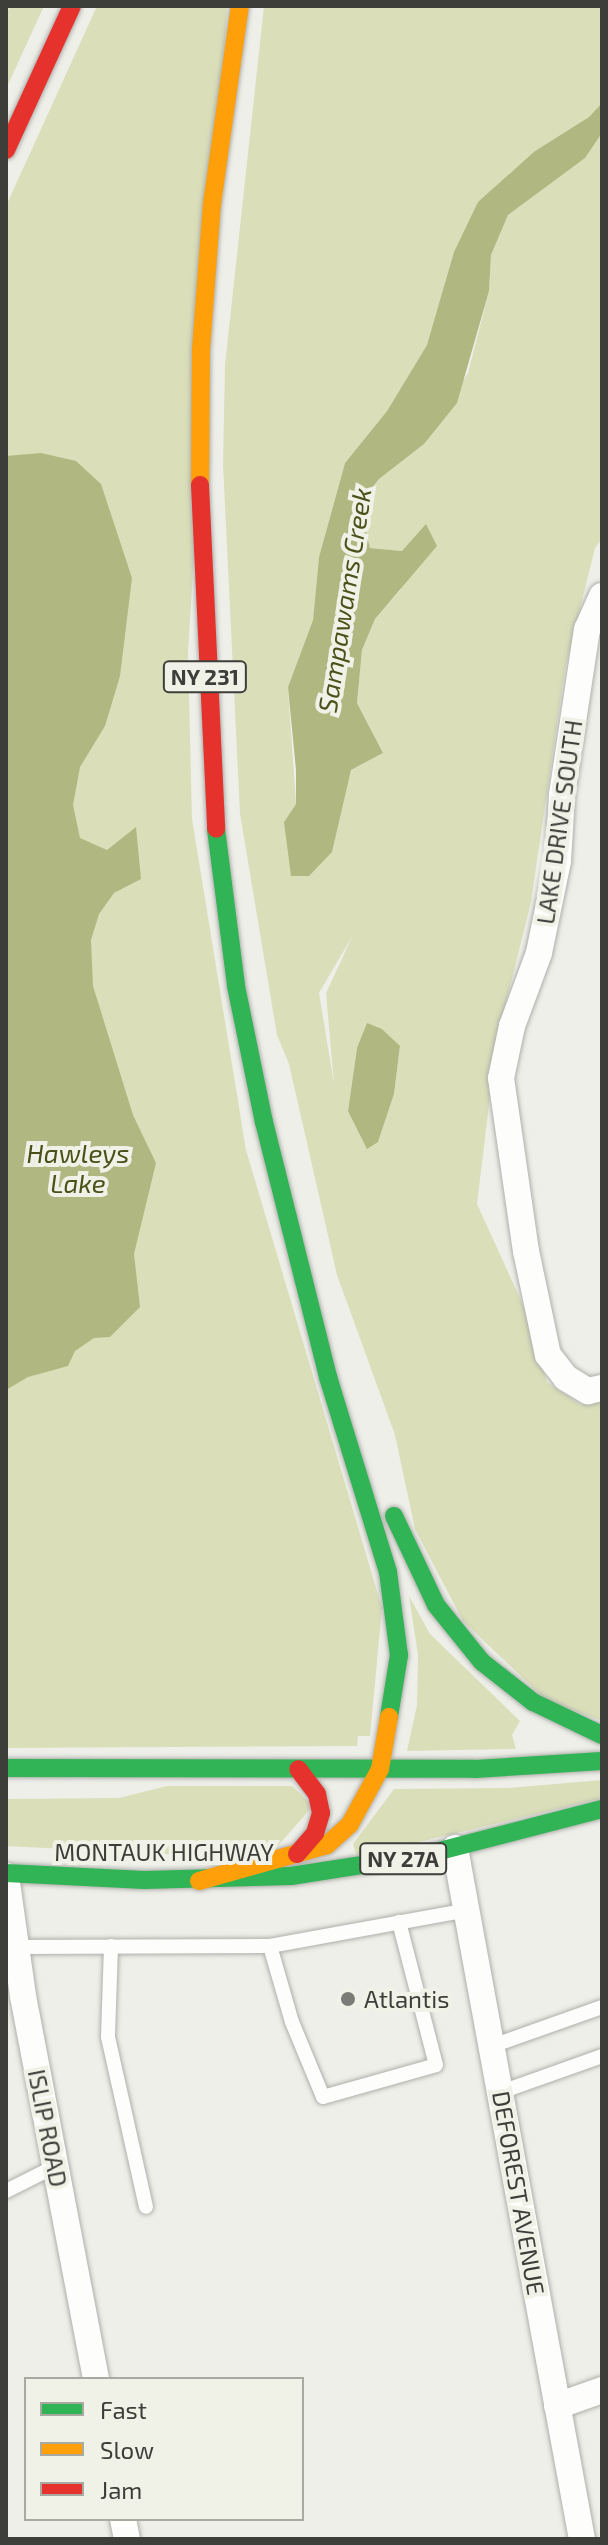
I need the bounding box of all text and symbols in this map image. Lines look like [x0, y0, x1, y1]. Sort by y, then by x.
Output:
water label: Sampawams Creek [311, 486, 377, 714]
road number: NY 231 [161, 659, 249, 695]
street label: LAKE DRIVE SOUTH [530, 718, 588, 926]
water label: Hawleys Lake [26, 1137, 130, 1198]
street label: MONTAUK HIGHWAY [54, 1838, 274, 1866]
road number: NY 27A [357, 1841, 449, 1877]
place label: Atlantis [364, 1985, 449, 2013]
marker: Atlantis [339, 1990, 357, 2008]
street label: ISLIP ROAD [22, 2067, 74, 2189]
street label: DEFOREST AVENUE [487, 2088, 551, 2298]
legend [24, 2377, 304, 2521]
text: Fast [100, 2395, 147, 2424]
text: Slow [100, 2435, 154, 2464]
text: Jam [100, 2475, 142, 2504]

